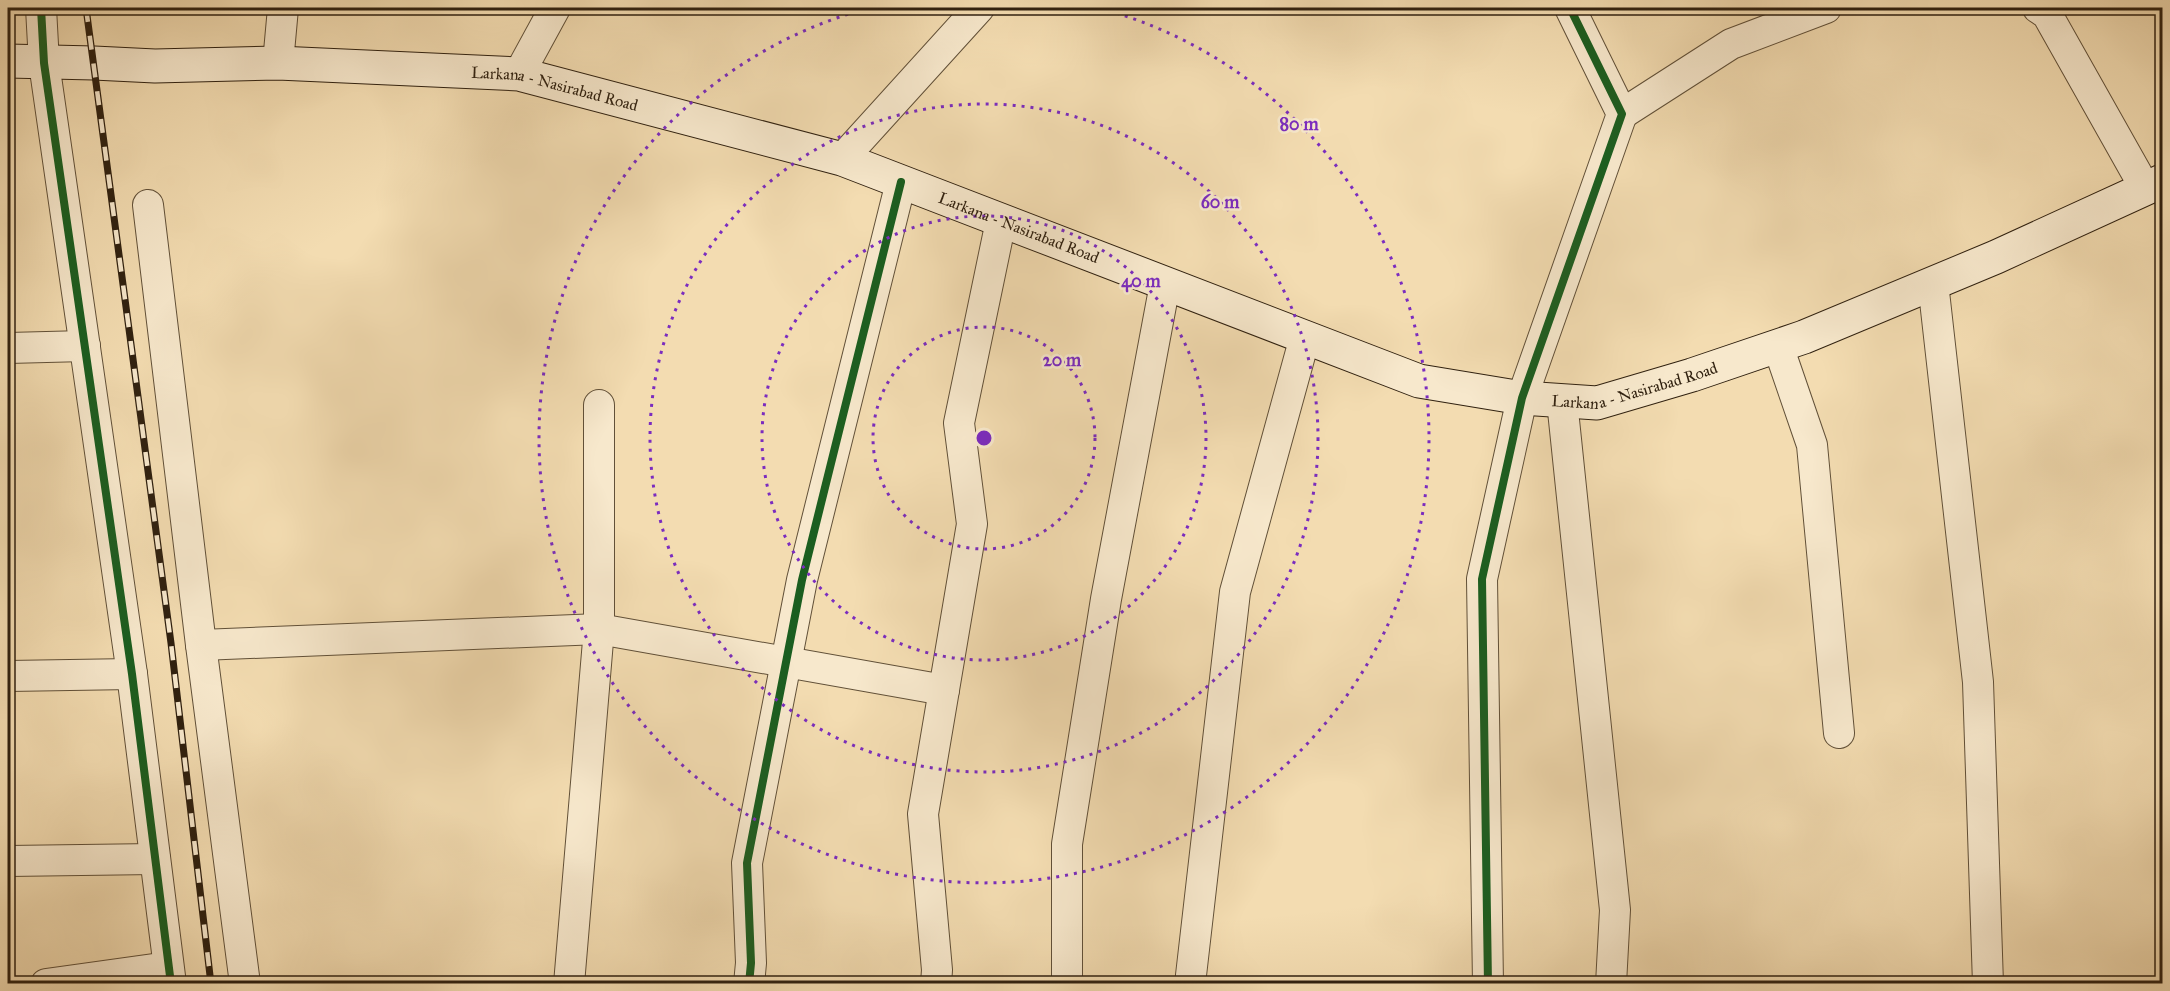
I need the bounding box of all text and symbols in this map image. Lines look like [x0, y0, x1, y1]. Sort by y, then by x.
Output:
street label: Larkana - Nasirabad Road [471, 63, 640, 115]
text: 80 m [1279, 113, 1319, 135]
street label: Larkana - Nasirabad Road [936, 188, 1102, 267]
text: 60 m [1201, 191, 1240, 213]
text: 40 m [1121, 270, 1162, 293]
text: 20 m [1043, 349, 1082, 371]
street label: Larkana - Nasirabad Road [1551, 358, 1720, 413]
centre of rings [974, 428, 994, 448]

